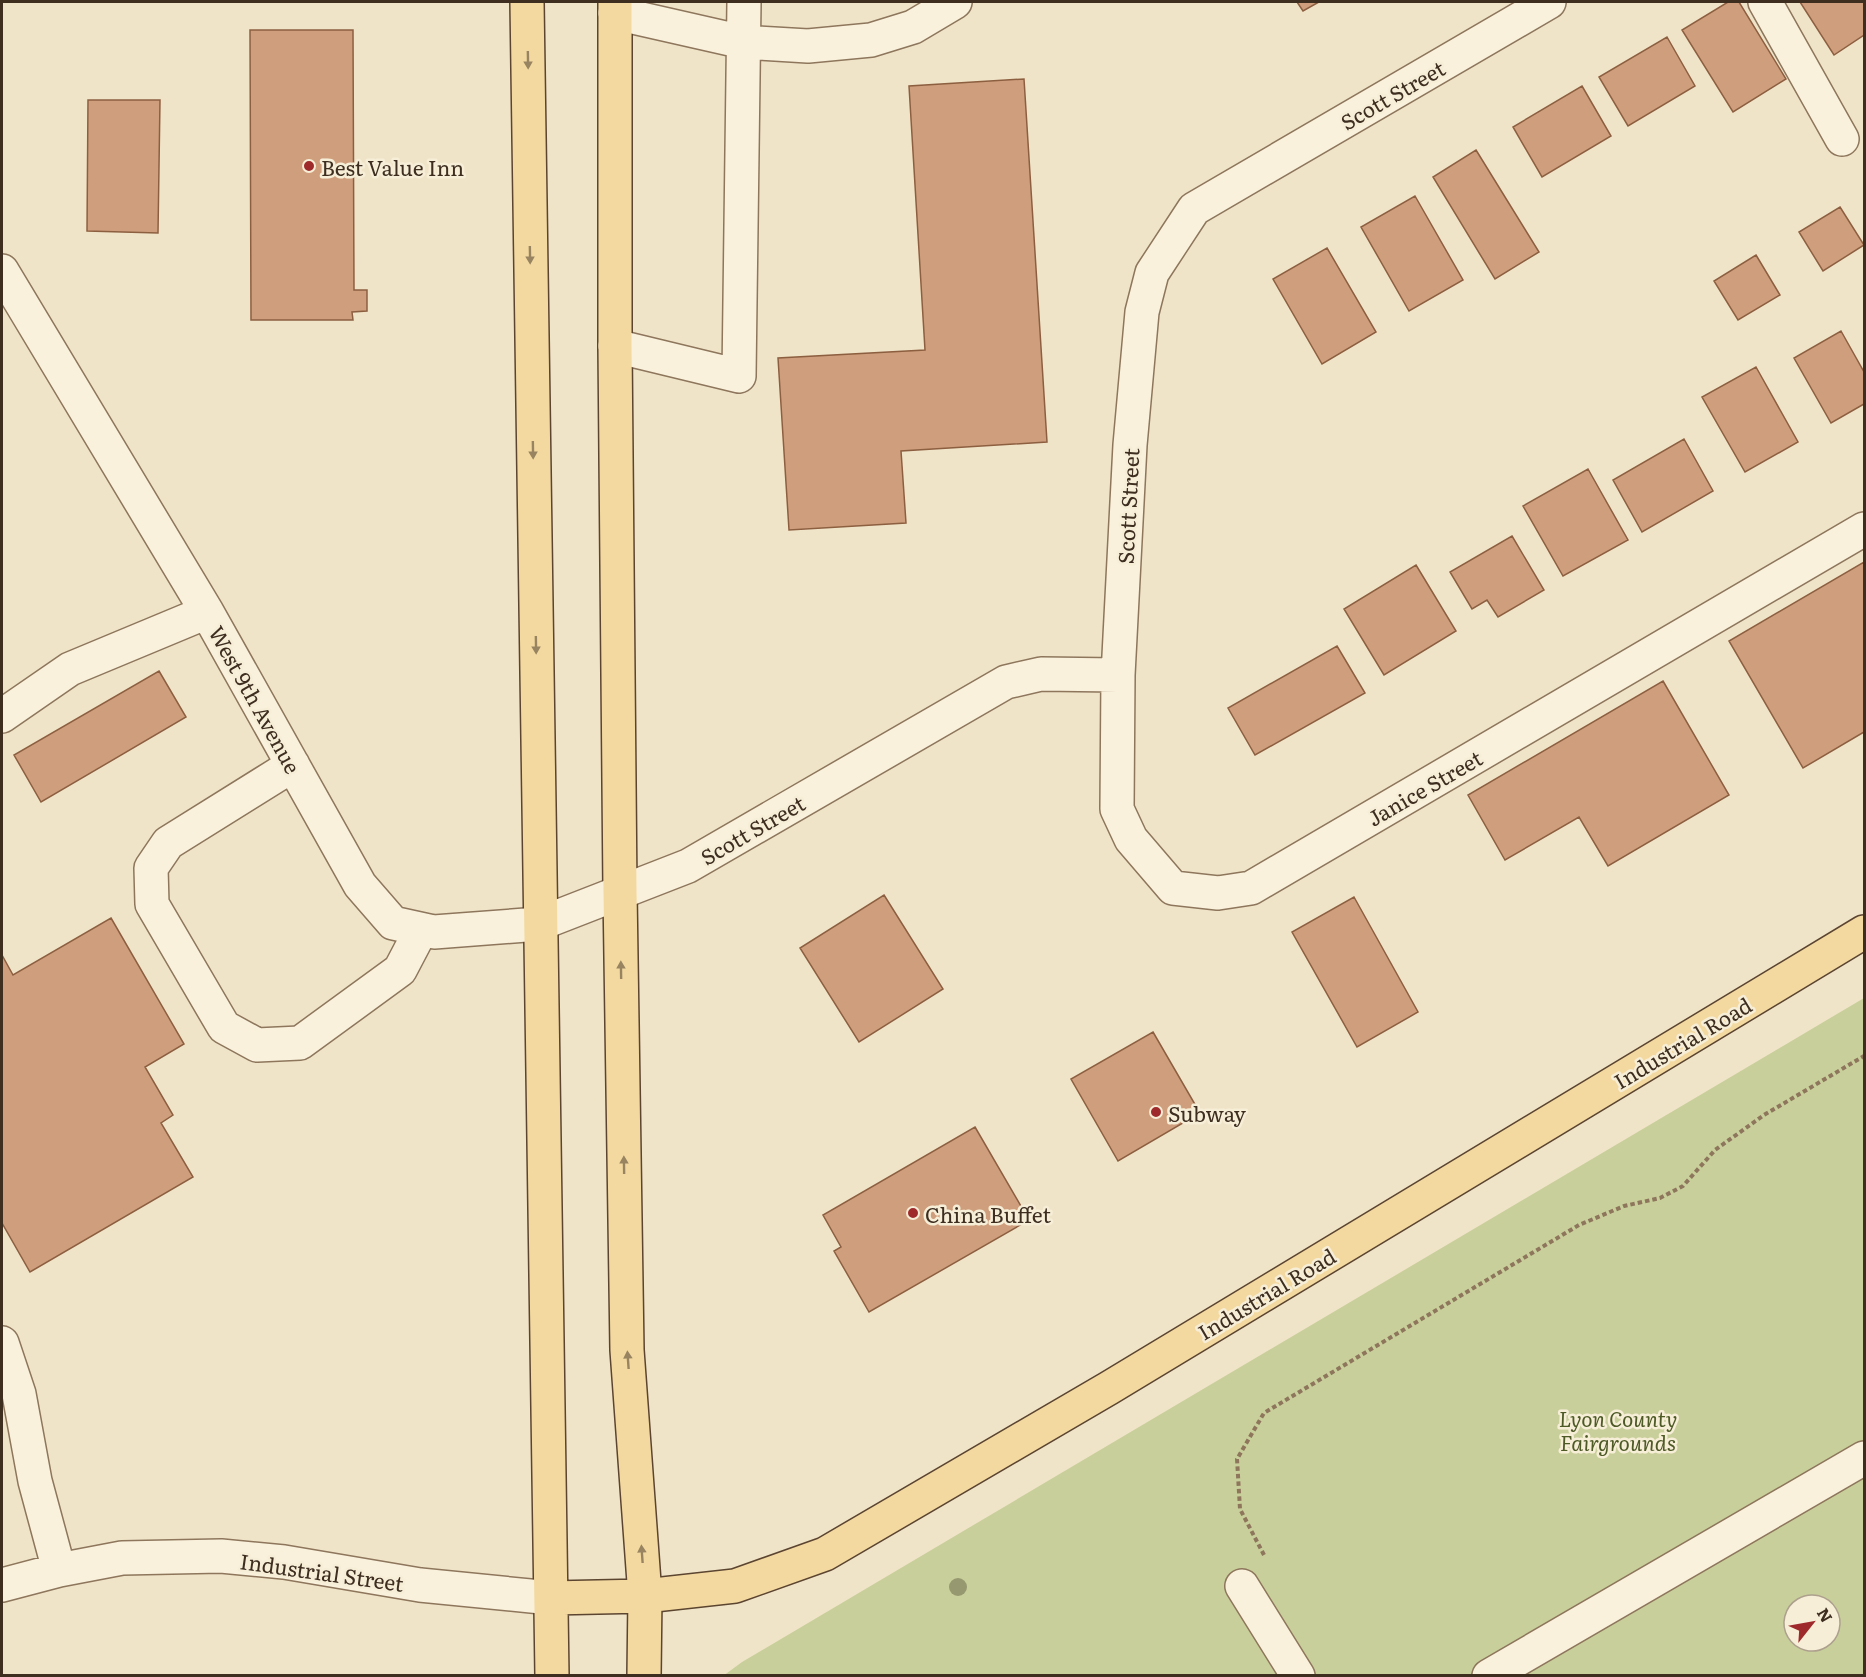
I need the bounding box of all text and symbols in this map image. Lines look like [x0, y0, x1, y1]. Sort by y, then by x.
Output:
one-way arrow [523, 50, 533, 69]
street label: Scott Street [1334, 51, 1451, 136]
place label: Best Value Inn [321, 151, 464, 182]
marker: Best Value Inn [302, 159, 316, 173]
one-way arrow [526, 245, 535, 264]
one-way arrow [528, 440, 538, 459]
street label: Scott Street [1108, 447, 1146, 565]
street label: West 9th Avenue [202, 619, 310, 779]
one-way arrow [531, 635, 540, 654]
street label: Janice Street [1361, 741, 1488, 833]
street label: Scott Street [694, 786, 811, 871]
one-way arrow [616, 960, 626, 979]
street label: Industrial Road [1607, 988, 1757, 1095]
place label: Subway [1168, 1097, 1247, 1128]
marker: Subway [1149, 1105, 1163, 1119]
one-way arrow [619, 1155, 629, 1174]
place label: China Buffet [925, 1198, 1051, 1229]
marker: China Buffet [906, 1206, 920, 1220]
street label: Industrial Road [1191, 1239, 1341, 1346]
one-way arrow [623, 1350, 633, 1369]
park label: Lyon County Fairgrounds [1559, 1402, 1677, 1457]
street label: Industrial Street [238, 1544, 406, 1598]
one-way arrow [637, 1545, 647, 1564]
north arrow [1782, 1593, 1842, 1653]
text: N [1812, 1603, 1839, 1627]

